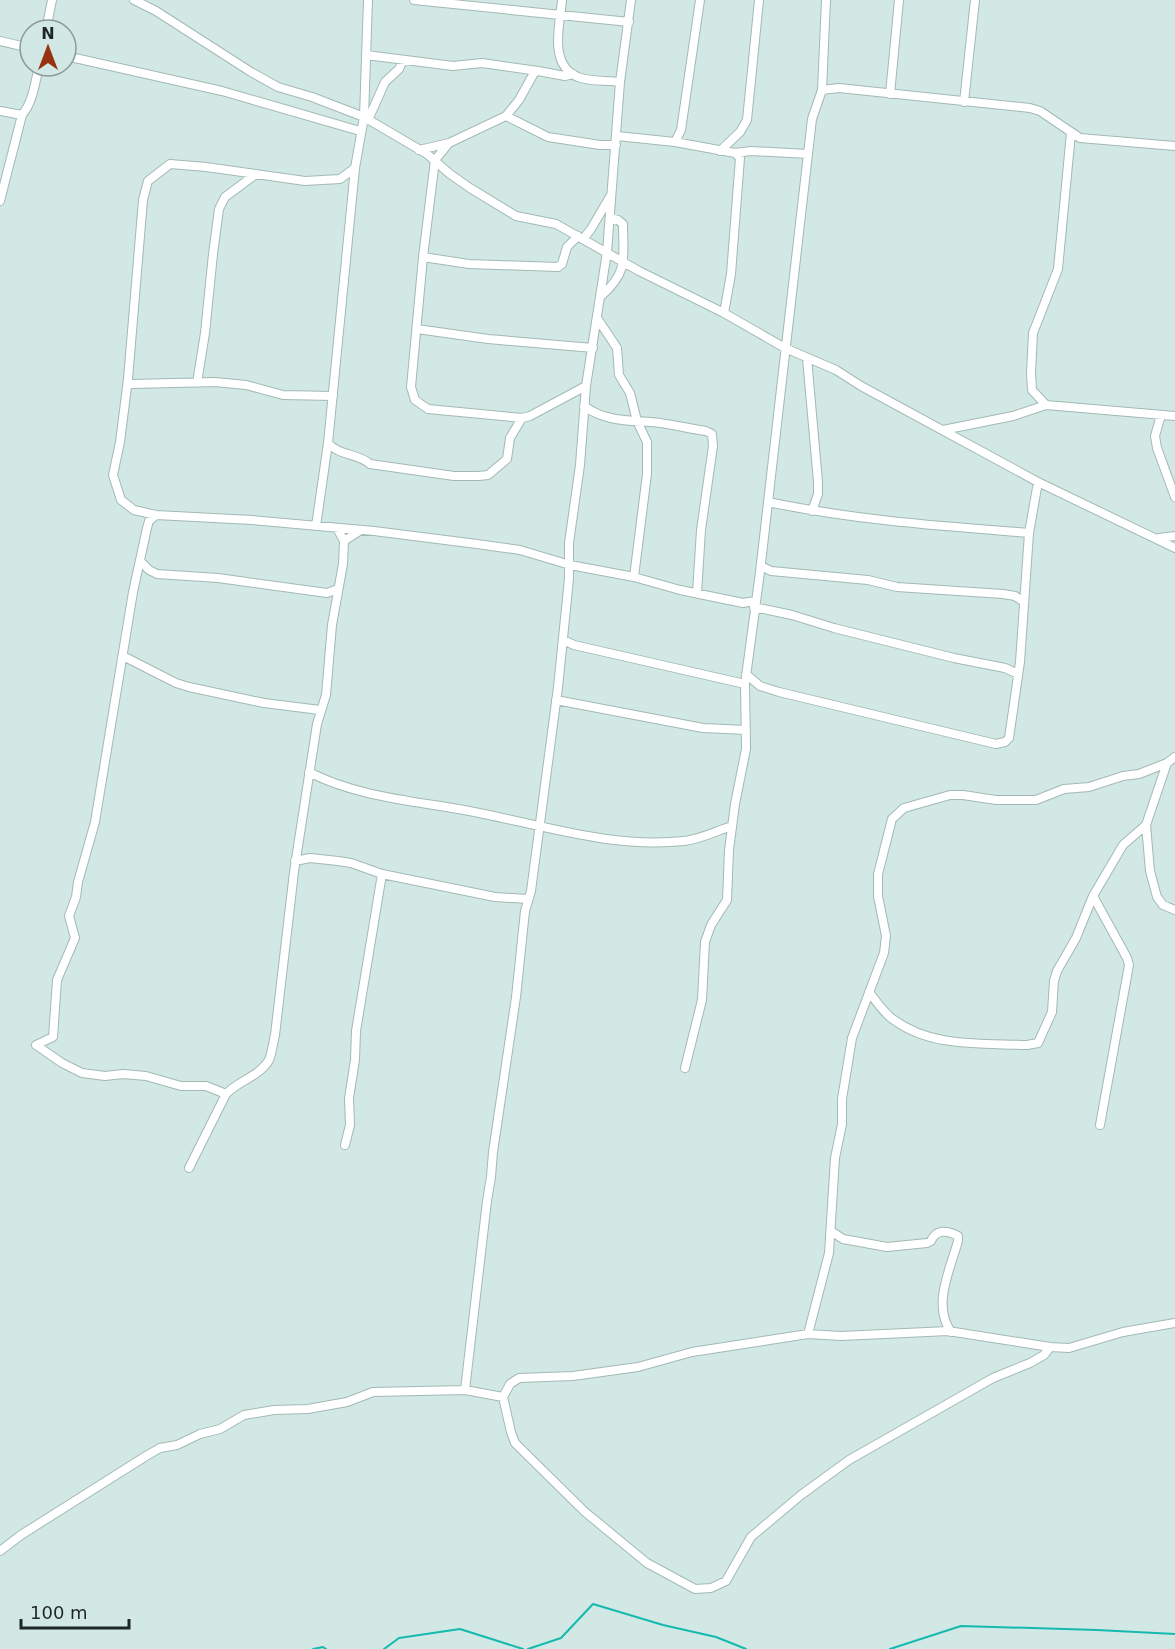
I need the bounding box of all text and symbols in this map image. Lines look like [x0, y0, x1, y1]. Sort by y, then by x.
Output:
north arrow [18, 18, 78, 78]
text: N [41, 24, 55, 43]
scale bar [21, 1592, 129, 1630]
text: 100 m [30, 1602, 88, 1623]

